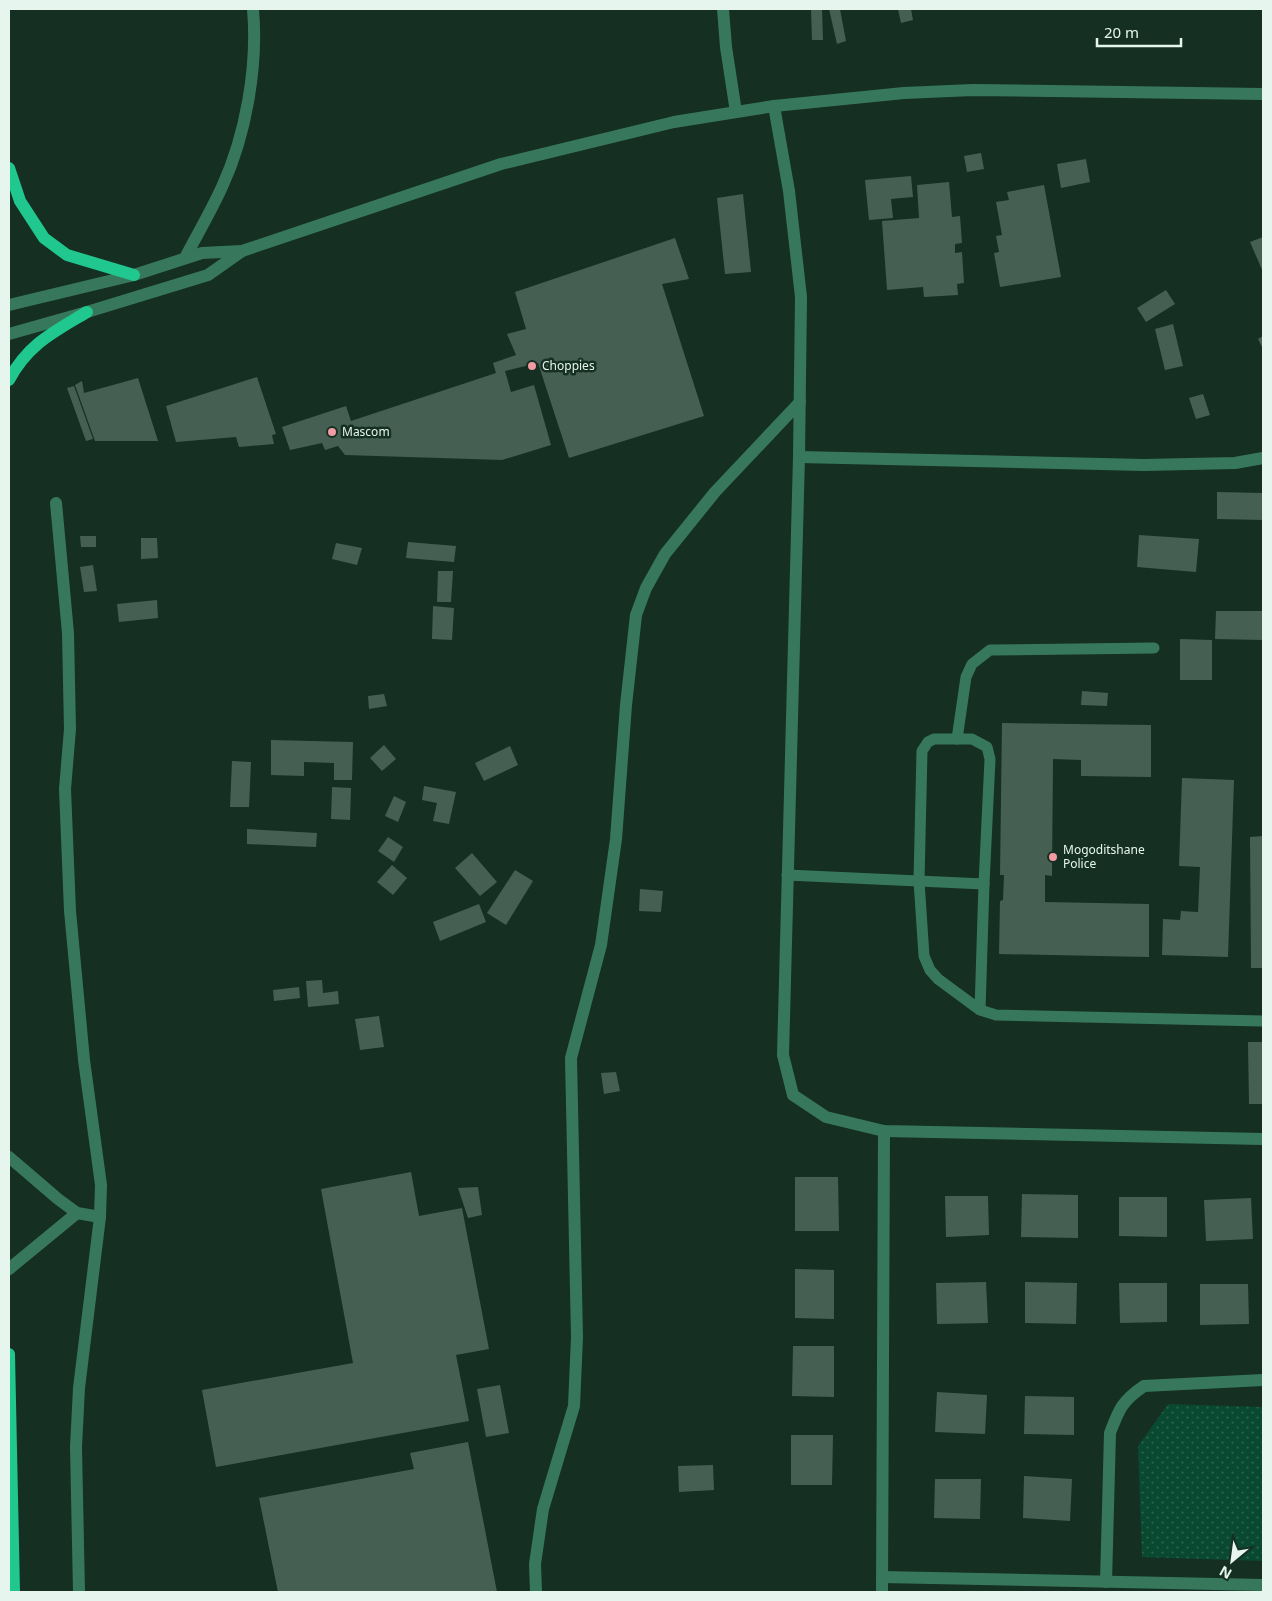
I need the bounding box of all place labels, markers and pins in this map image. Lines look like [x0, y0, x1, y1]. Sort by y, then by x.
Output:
place label: Choppies [542, 357, 595, 374]
marker: Choppies [526, 360, 538, 372]
place label: Mascom [342, 423, 390, 440]
marker: Mascom [326, 426, 338, 438]
place label: Mogoditshane Police [1063, 841, 1145, 872]
marker: Mogoditshane Police [1047, 851, 1059, 863]

